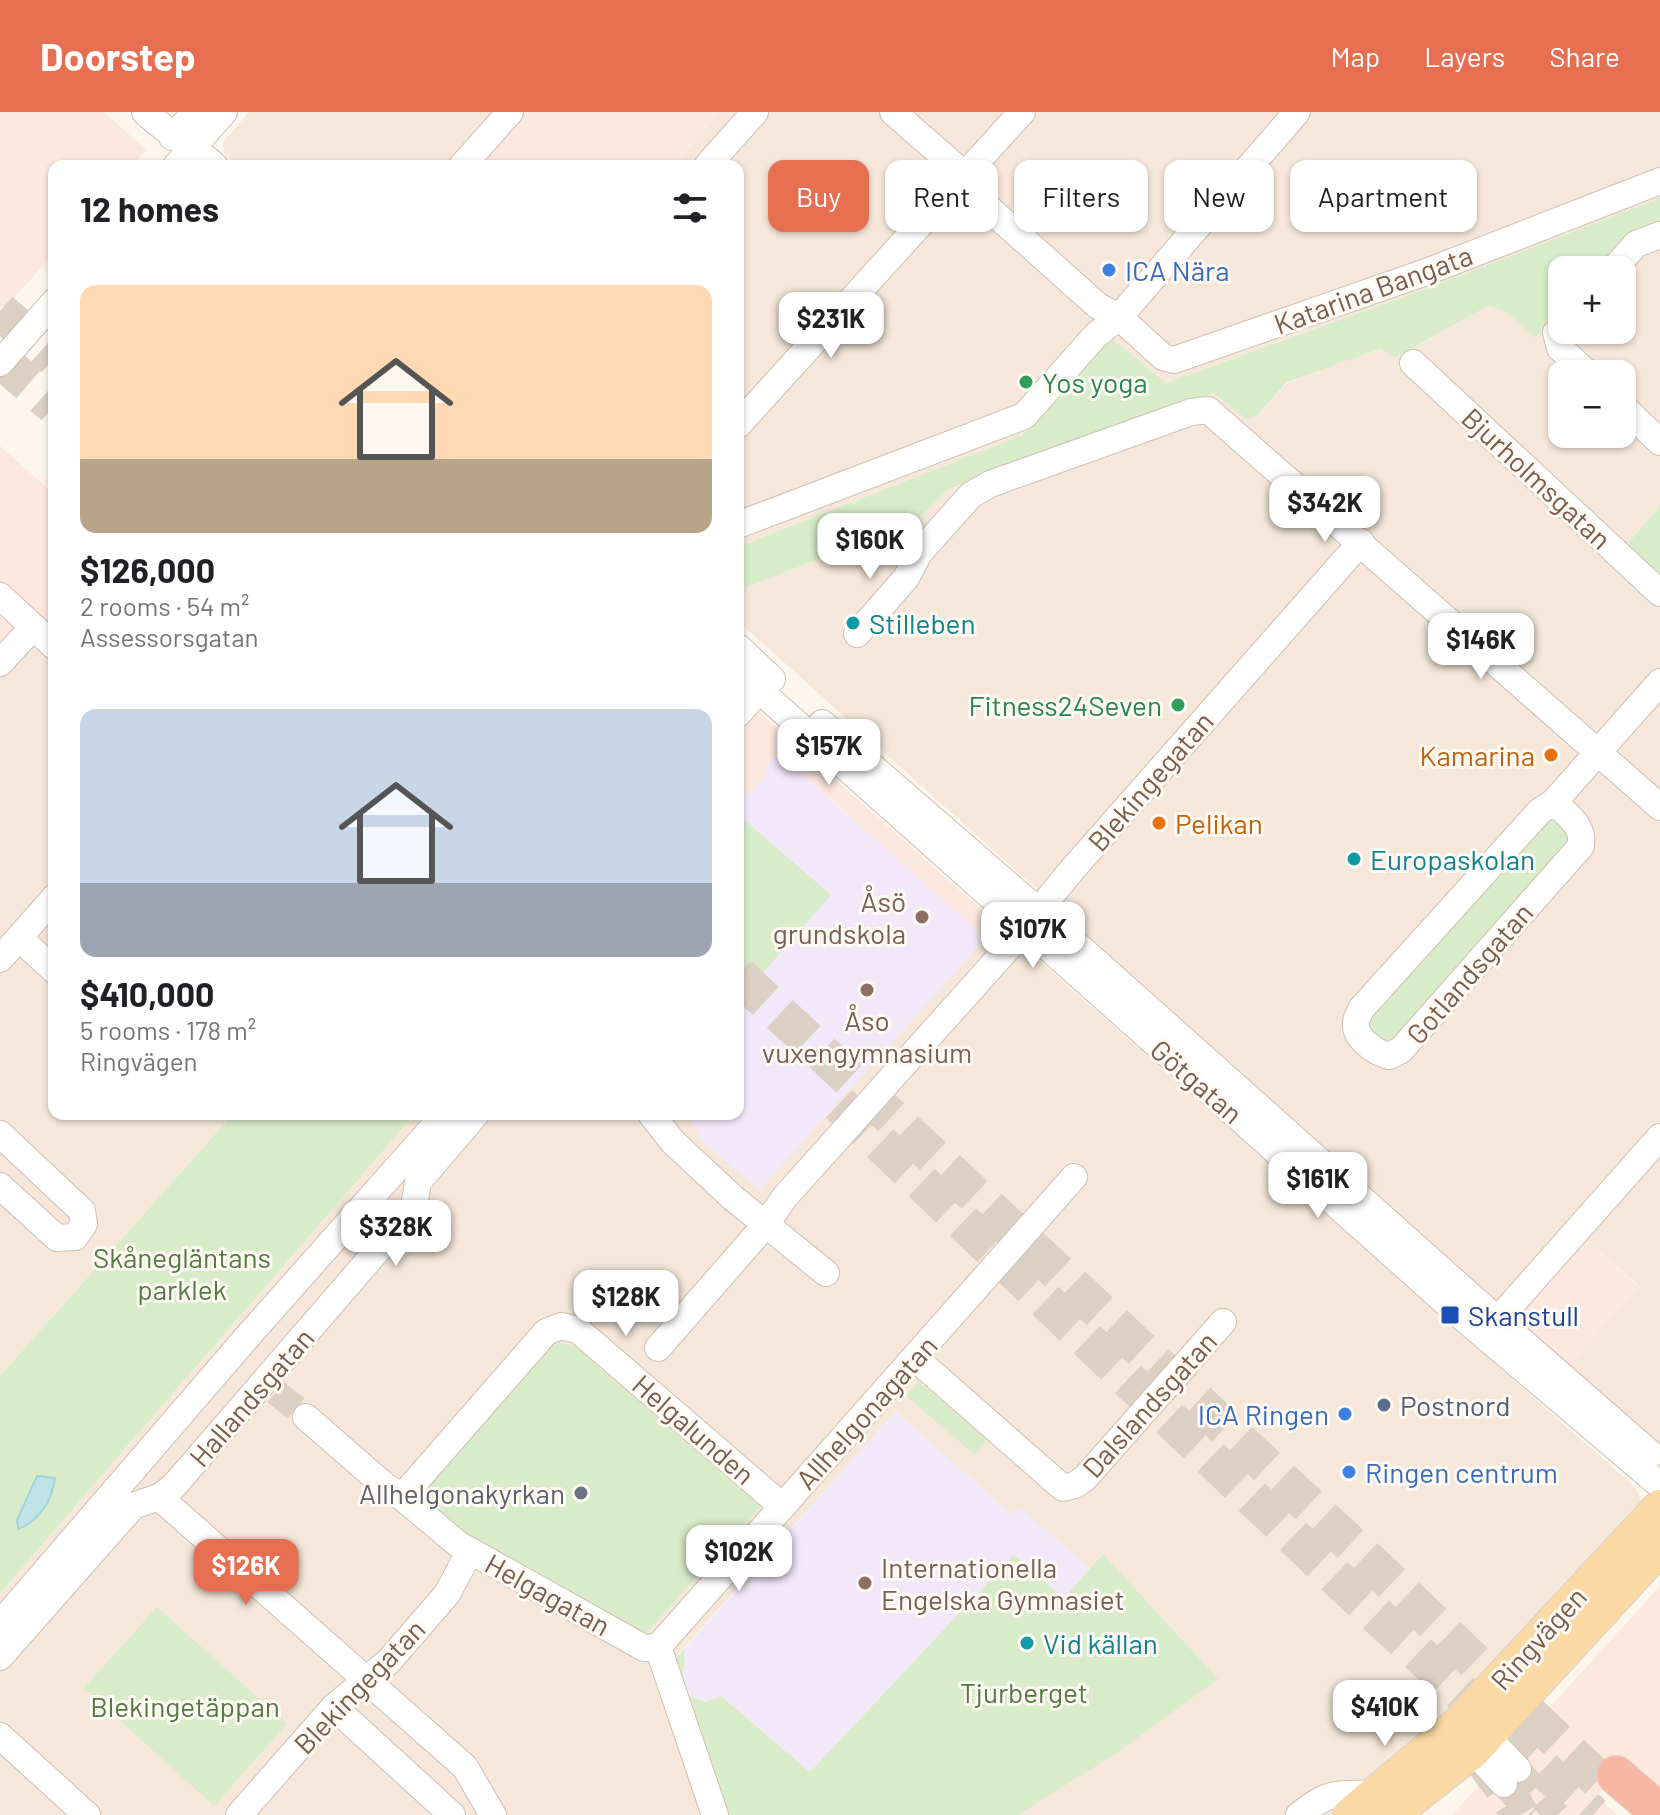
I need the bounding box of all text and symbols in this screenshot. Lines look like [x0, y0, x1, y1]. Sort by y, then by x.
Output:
text: Doorstep [40, 33, 196, 79]
text: Map [1330, 39, 1380, 73]
text: Layers [1424, 39, 1505, 73]
text: Share [1549, 39, 1620, 73]
chip: Buy [768, 160, 869, 232]
chip: Rent [885, 160, 998, 232]
chip: Filters [1014, 160, 1148, 232]
chip: New [1164, 160, 1274, 232]
chip: Apartment [1290, 160, 1477, 232]
icon: filters [668, 186, 712, 230]
text: 12 homes [80, 188, 219, 229]
street label: Katarina Bangata [1269, 237, 1477, 341]
place label: ICA Nära [1125, 253, 1229, 287]
map controls [1548, 256, 1636, 448]
button: + [1548, 256, 1636, 344]
marker: ICA Nära [1100, 261, 1118, 279]
pin: $231K [775, 292, 887, 360]
text: $231K [797, 302, 865, 333]
icon: home [324, 337, 468, 481]
button: − [1548, 360, 1636, 448]
place label: Yos yoga [1042, 365, 1147, 399]
marker: Yos yoga [1017, 373, 1035, 391]
street label: Bjurholmsgatan [1455, 400, 1619, 556]
pin: $342K [1269, 476, 1381, 544]
text: $342K [1287, 486, 1363, 517]
pin: $160K [814, 513, 926, 581]
text: $160K [835, 523, 905, 554]
text: $126,000 [80, 549, 215, 590]
text: 2 rooms · 54 m² [80, 590, 250, 621]
place label: Stilleben [869, 606, 976, 640]
pin: $146K [1425, 613, 1537, 681]
marker: Stilleben [844, 614, 862, 632]
text: Assessorsgatan [80, 621, 259, 652]
text: $146K [1446, 623, 1516, 654]
place label: Fitness24Seven [968, 688, 1162, 722]
marker: Fitness24Seven [1169, 696, 1187, 714]
street label: Blekingegatan [1080, 704, 1220, 858]
pin: $157K [773, 719, 885, 787]
text: $157K [795, 729, 863, 760]
place label: Kamarina [1419, 738, 1535, 772]
marker: Kamarina [1542, 746, 1560, 764]
icon: home [324, 761, 468, 905]
place label: Pelikan [1175, 806, 1263, 840]
marker: Pelikan [1150, 814, 1168, 832]
place label: Europaskolan [1370, 842, 1535, 876]
marker: Europaskolan [1345, 850, 1363, 868]
place label: Åsö grundskola [773, 884, 906, 950]
street label: Gotlandsgatan [1399, 896, 1539, 1050]
pin: $107K [977, 902, 1089, 970]
marker: Åsö grundskola [913, 908, 931, 926]
text: $107K [999, 912, 1067, 943]
text: $410,000 [80, 973, 214, 1014]
marker: Åso vuxengymnasium [858, 981, 876, 999]
place label: Åso vuxengymnasium [762, 1003, 972, 1069]
text: 5 rooms · 178 m² [80, 1014, 256, 1045]
street label: Götgatan [1144, 1032, 1250, 1130]
text: Ringvägen [80, 1045, 198, 1076]
pin: $161K [1262, 1152, 1374, 1220]
text: $161K [1286, 1162, 1350, 1193]
pin: $328K [340, 1200, 452, 1268]
text: $328K [359, 1210, 433, 1241]
park label: Skånegläntans parklek [93, 1240, 271, 1306]
pin: $128K [570, 1270, 682, 1338]
text: $128K [592, 1280, 660, 1311]
place label: Skanstull [1468, 1298, 1579, 1332]
marker: Skanstull [1439, 1304, 1461, 1326]
street label: Hallandsgatan [182, 1321, 320, 1473]
street label: Dalslandsgatan [1075, 1324, 1223, 1484]
street label: Allhelgonagatan [788, 1328, 944, 1496]
street label: Helgalunden [626, 1367, 762, 1491]
place label: Postnord [1400, 1388, 1510, 1422]
marker: Postnord [1375, 1396, 1393, 1414]
place label: ICA Ringen [1198, 1397, 1329, 1431]
marker: ICA Ringen [1336, 1405, 1354, 1423]
place label: Ringen centrum [1365, 1455, 1558, 1489]
marker: Ringen centrum [1340, 1463, 1358, 1481]
place label: Allhelgonakyrkan [359, 1476, 565, 1510]
marker: Allhelgonakyrkan [572, 1484, 590, 1502]
pin: $102K [683, 1525, 795, 1593]
text: $102K [704, 1535, 774, 1566]
pin: $126K [190, 1539, 302, 1607]
street label: Helgagatan [480, 1546, 616, 1642]
text: $126K [212, 1549, 280, 1580]
place label: Internationella Engelska Gymnasiet [881, 1550, 1125, 1616]
marker: Internationella Engelska Gymnasiet [856, 1574, 874, 1592]
street label: Ringvägen [1483, 1580, 1593, 1696]
street label: Blekingegatan [286, 1612, 432, 1760]
place label: Vid källan [1043, 1626, 1158, 1660]
marker: Vid källan [1018, 1634, 1036, 1652]
park label: Tjurberget [960, 1675, 1088, 1709]
pin: $410K [1329, 1680, 1441, 1748]
park label: Blekingetäppan [90, 1689, 280, 1723]
text: $410K [1351, 1690, 1419, 1721]

